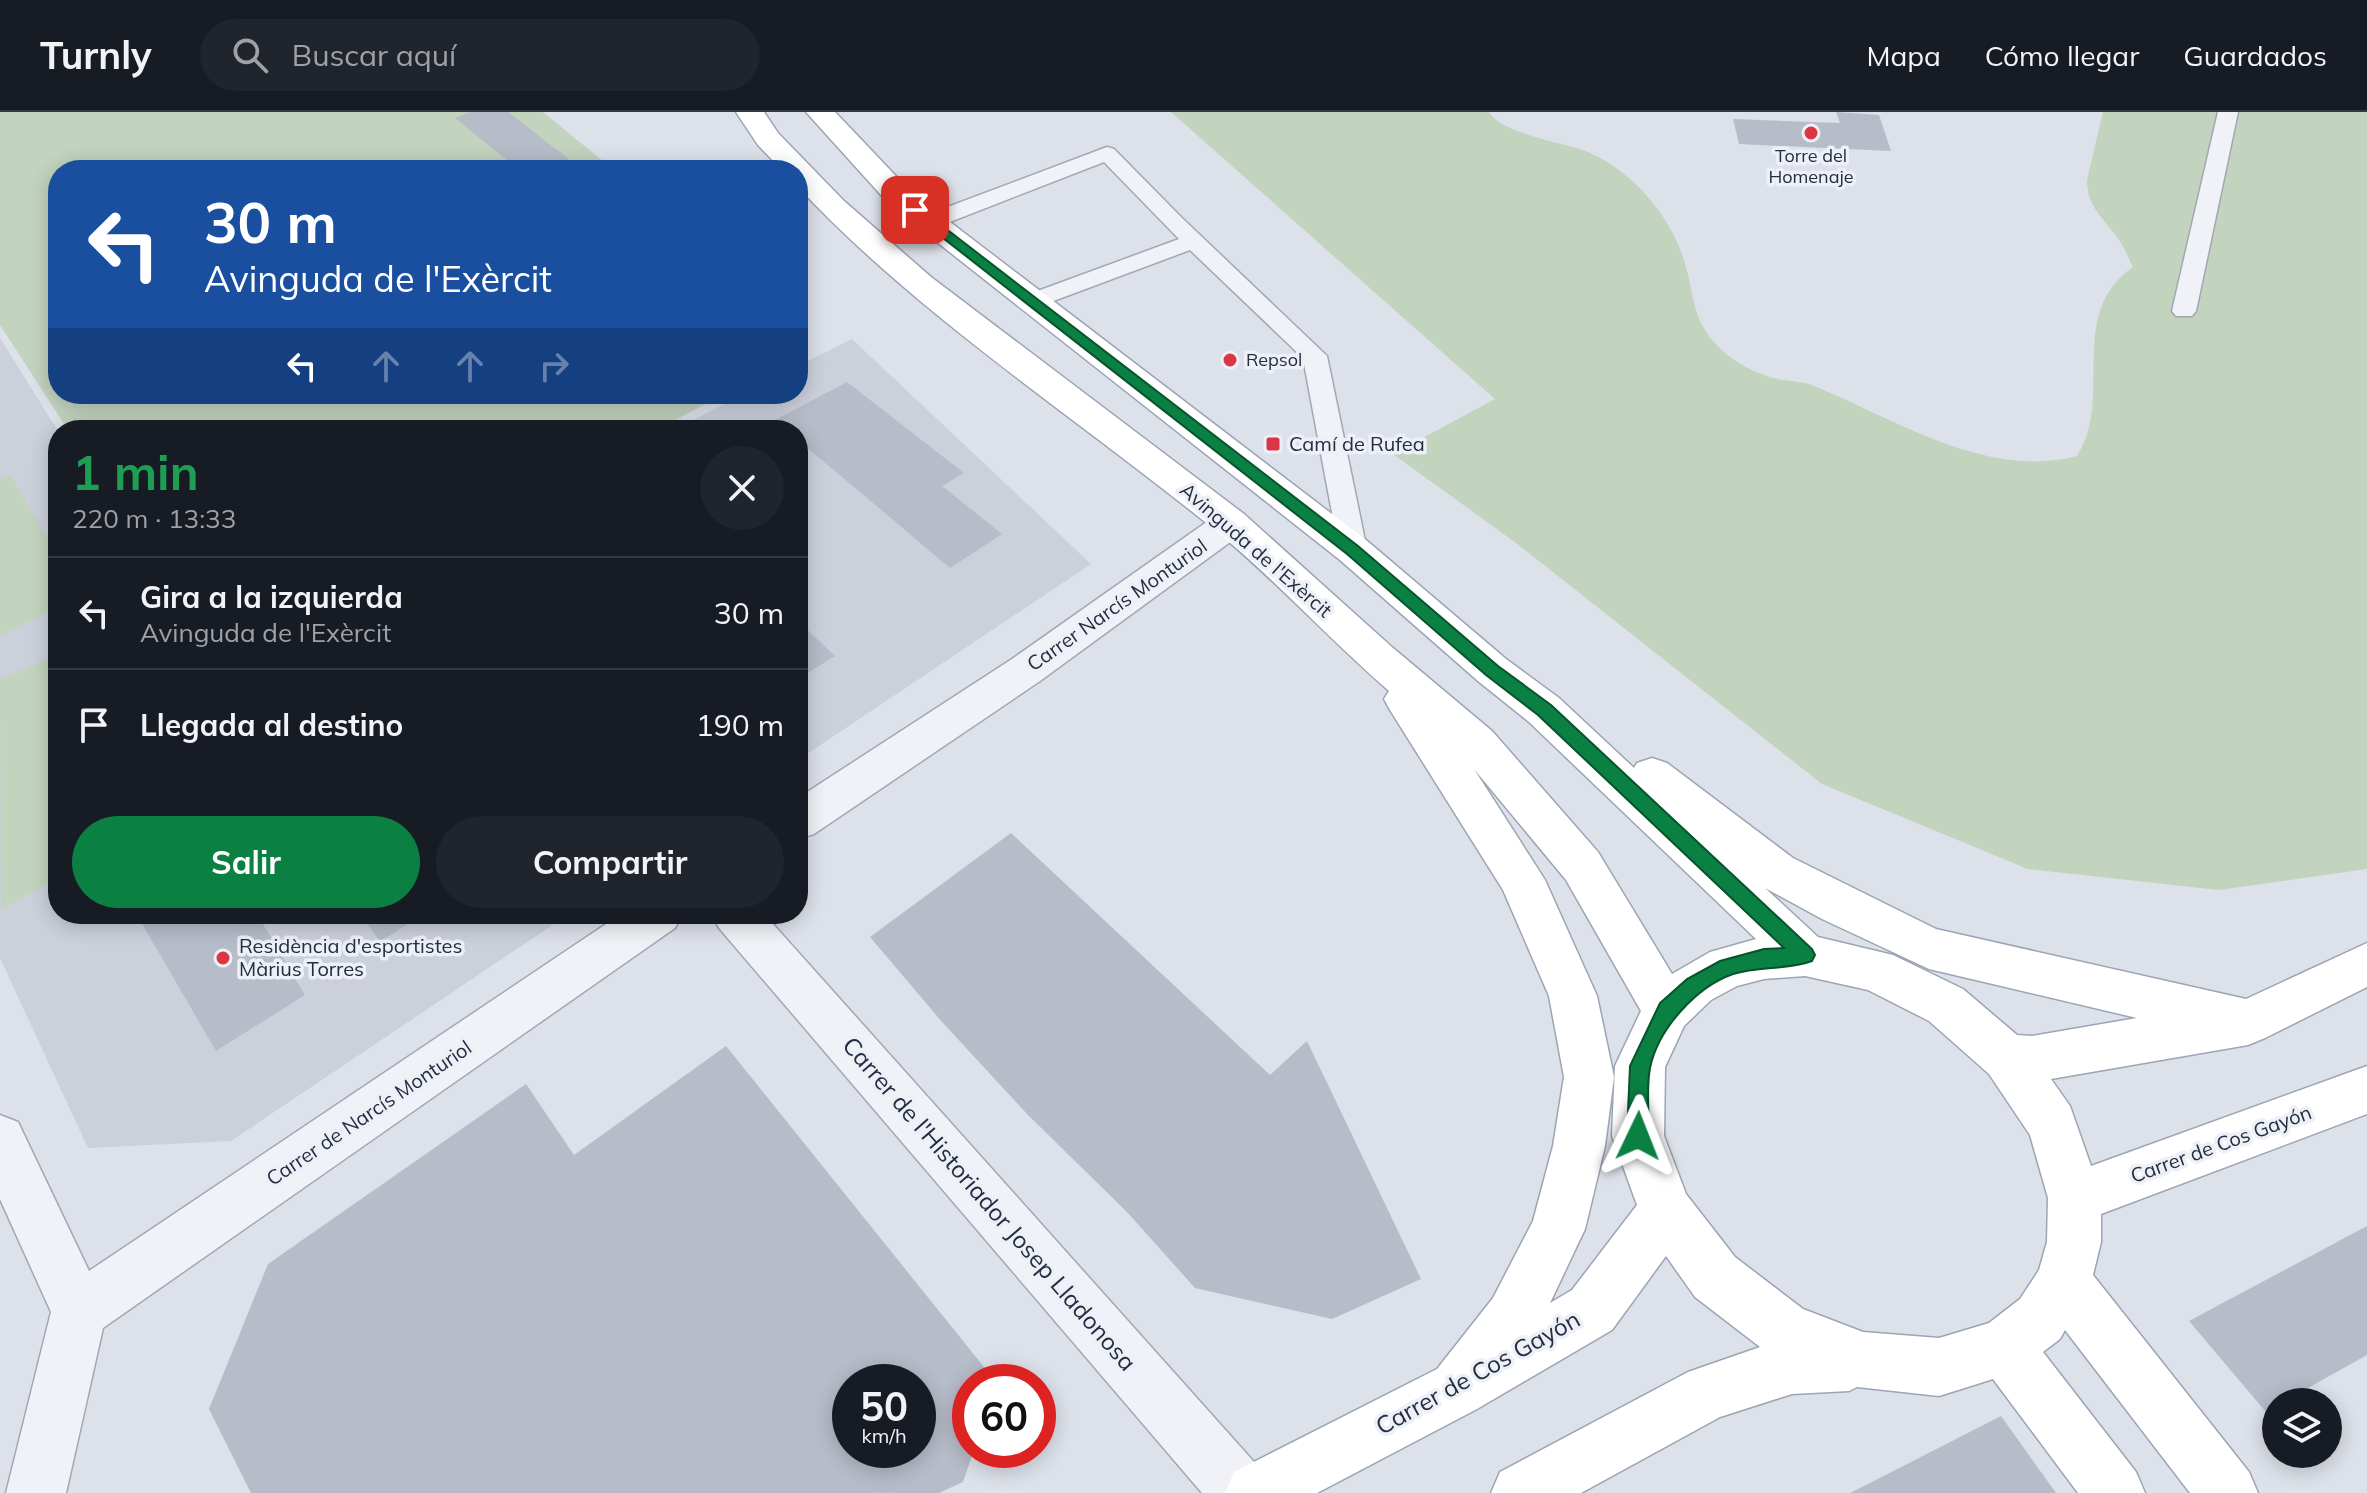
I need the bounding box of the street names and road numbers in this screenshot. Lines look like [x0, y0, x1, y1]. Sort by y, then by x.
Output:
street label: Avinguda de l'Exèrcit [1175, 477, 1337, 622]
street label: Carrer Narcís Monturiol [1022, 533, 1212, 676]
street label: Carrer de l'Historiador Josep Lladonosa [836, 1030, 1143, 1377]
street label: Carrer de Narcís Monturiol [261, 1035, 476, 1191]
street label: Carrer de Cos Gayón [2127, 1099, 2315, 1188]
street label: Carrer de Cos Gayón [1370, 1303, 1585, 1441]

